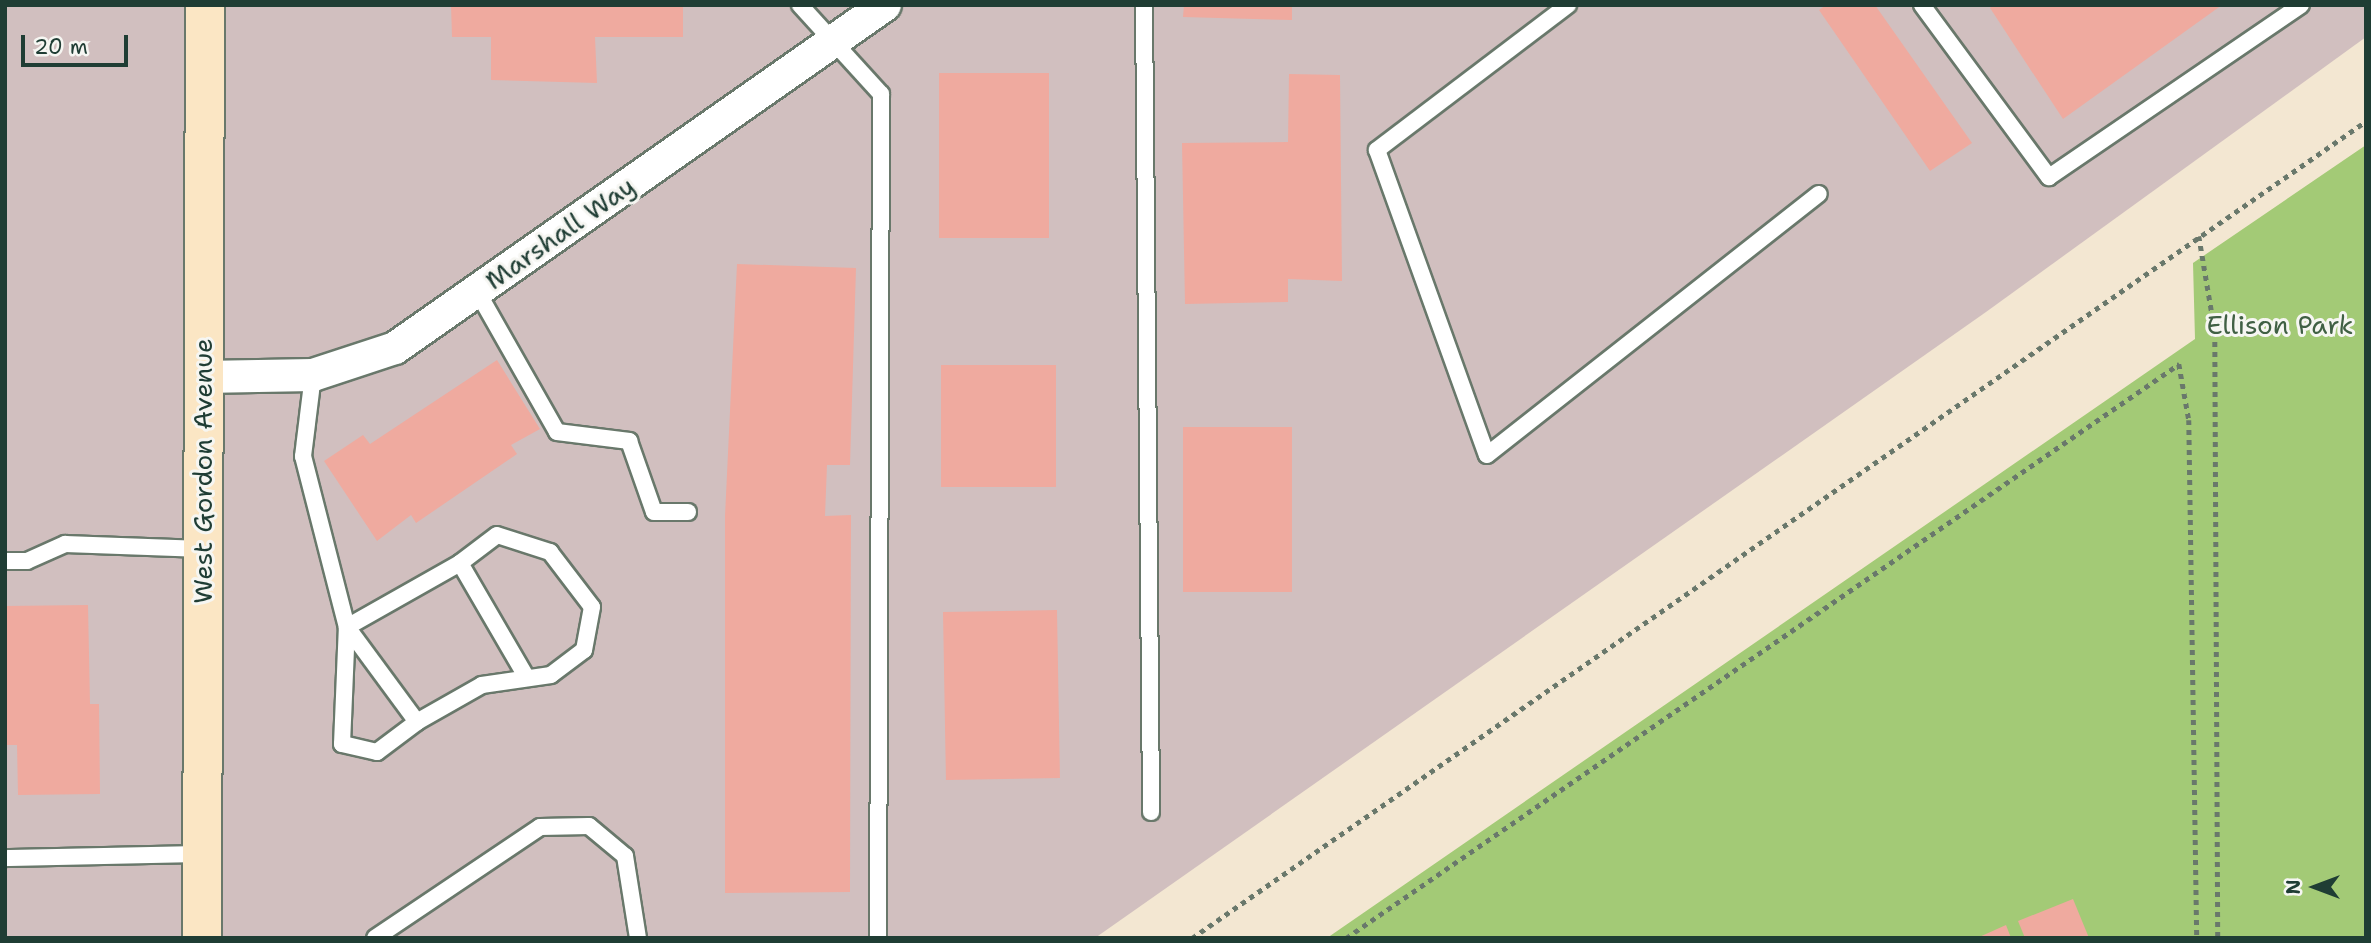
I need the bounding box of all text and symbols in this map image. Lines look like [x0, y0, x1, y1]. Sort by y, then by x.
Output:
scale bar [24, 21, 131, 65]
text: 20 m [34, 33, 88, 61]
street label: Marshall Way [479, 170, 641, 296]
park label: Ellison Park [2207, 309, 2353, 341]
street label: West Gordon Avenue [187, 338, 219, 604]
north arrow [2280, 852, 2350, 922]
text: N [2281, 879, 2306, 895]

